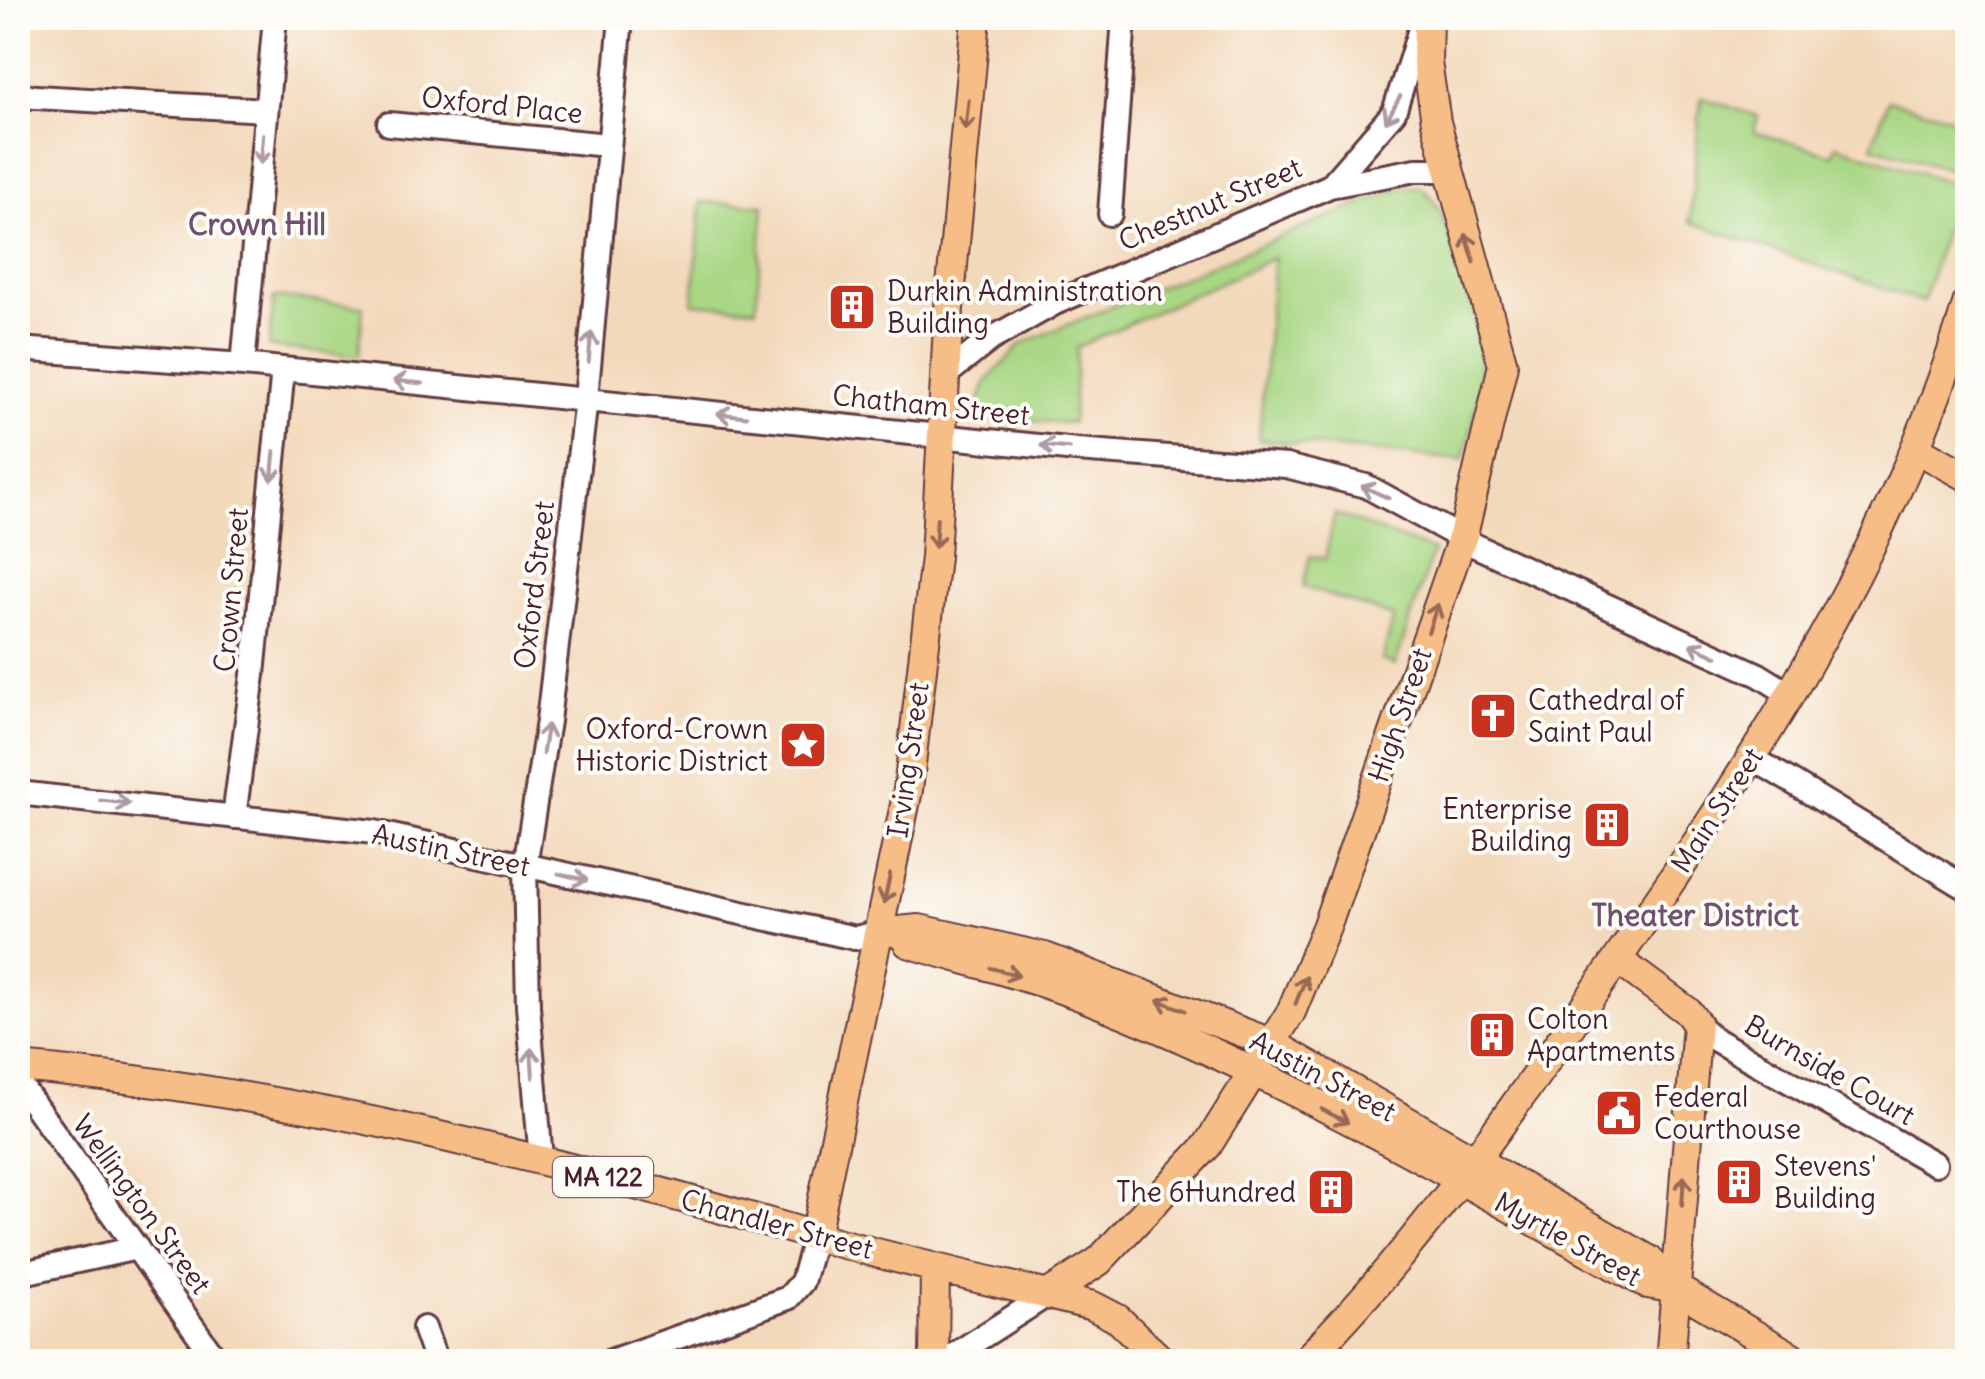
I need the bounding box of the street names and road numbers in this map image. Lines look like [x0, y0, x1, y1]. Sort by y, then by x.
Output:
street label: Oxford Place [420, 79, 584, 131]
street label: Chestnut Street [1113, 149, 1307, 259]
street label: Chatham Street [831, 377, 1031, 433]
street label: Oxford Street [506, 499, 562, 671]
street label: Crown Street [206, 506, 256, 674]
street label: High Street [1360, 643, 1440, 787]
street label: Irving Street [879, 680, 937, 840]
street label: Main Street [1663, 740, 1771, 880]
street label: Austin Street [369, 816, 533, 884]
street label: Burnside Court [1739, 1007, 1921, 1133]
street label: Austin Street [1244, 1022, 1402, 1130]
street label: Wellington Street [65, 1107, 219, 1301]
road number: MA 122 [553, 1157, 653, 1197]
street label: Chandler Street [677, 1181, 877, 1267]
street label: Myrtle Street [1488, 1184, 1648, 1294]

